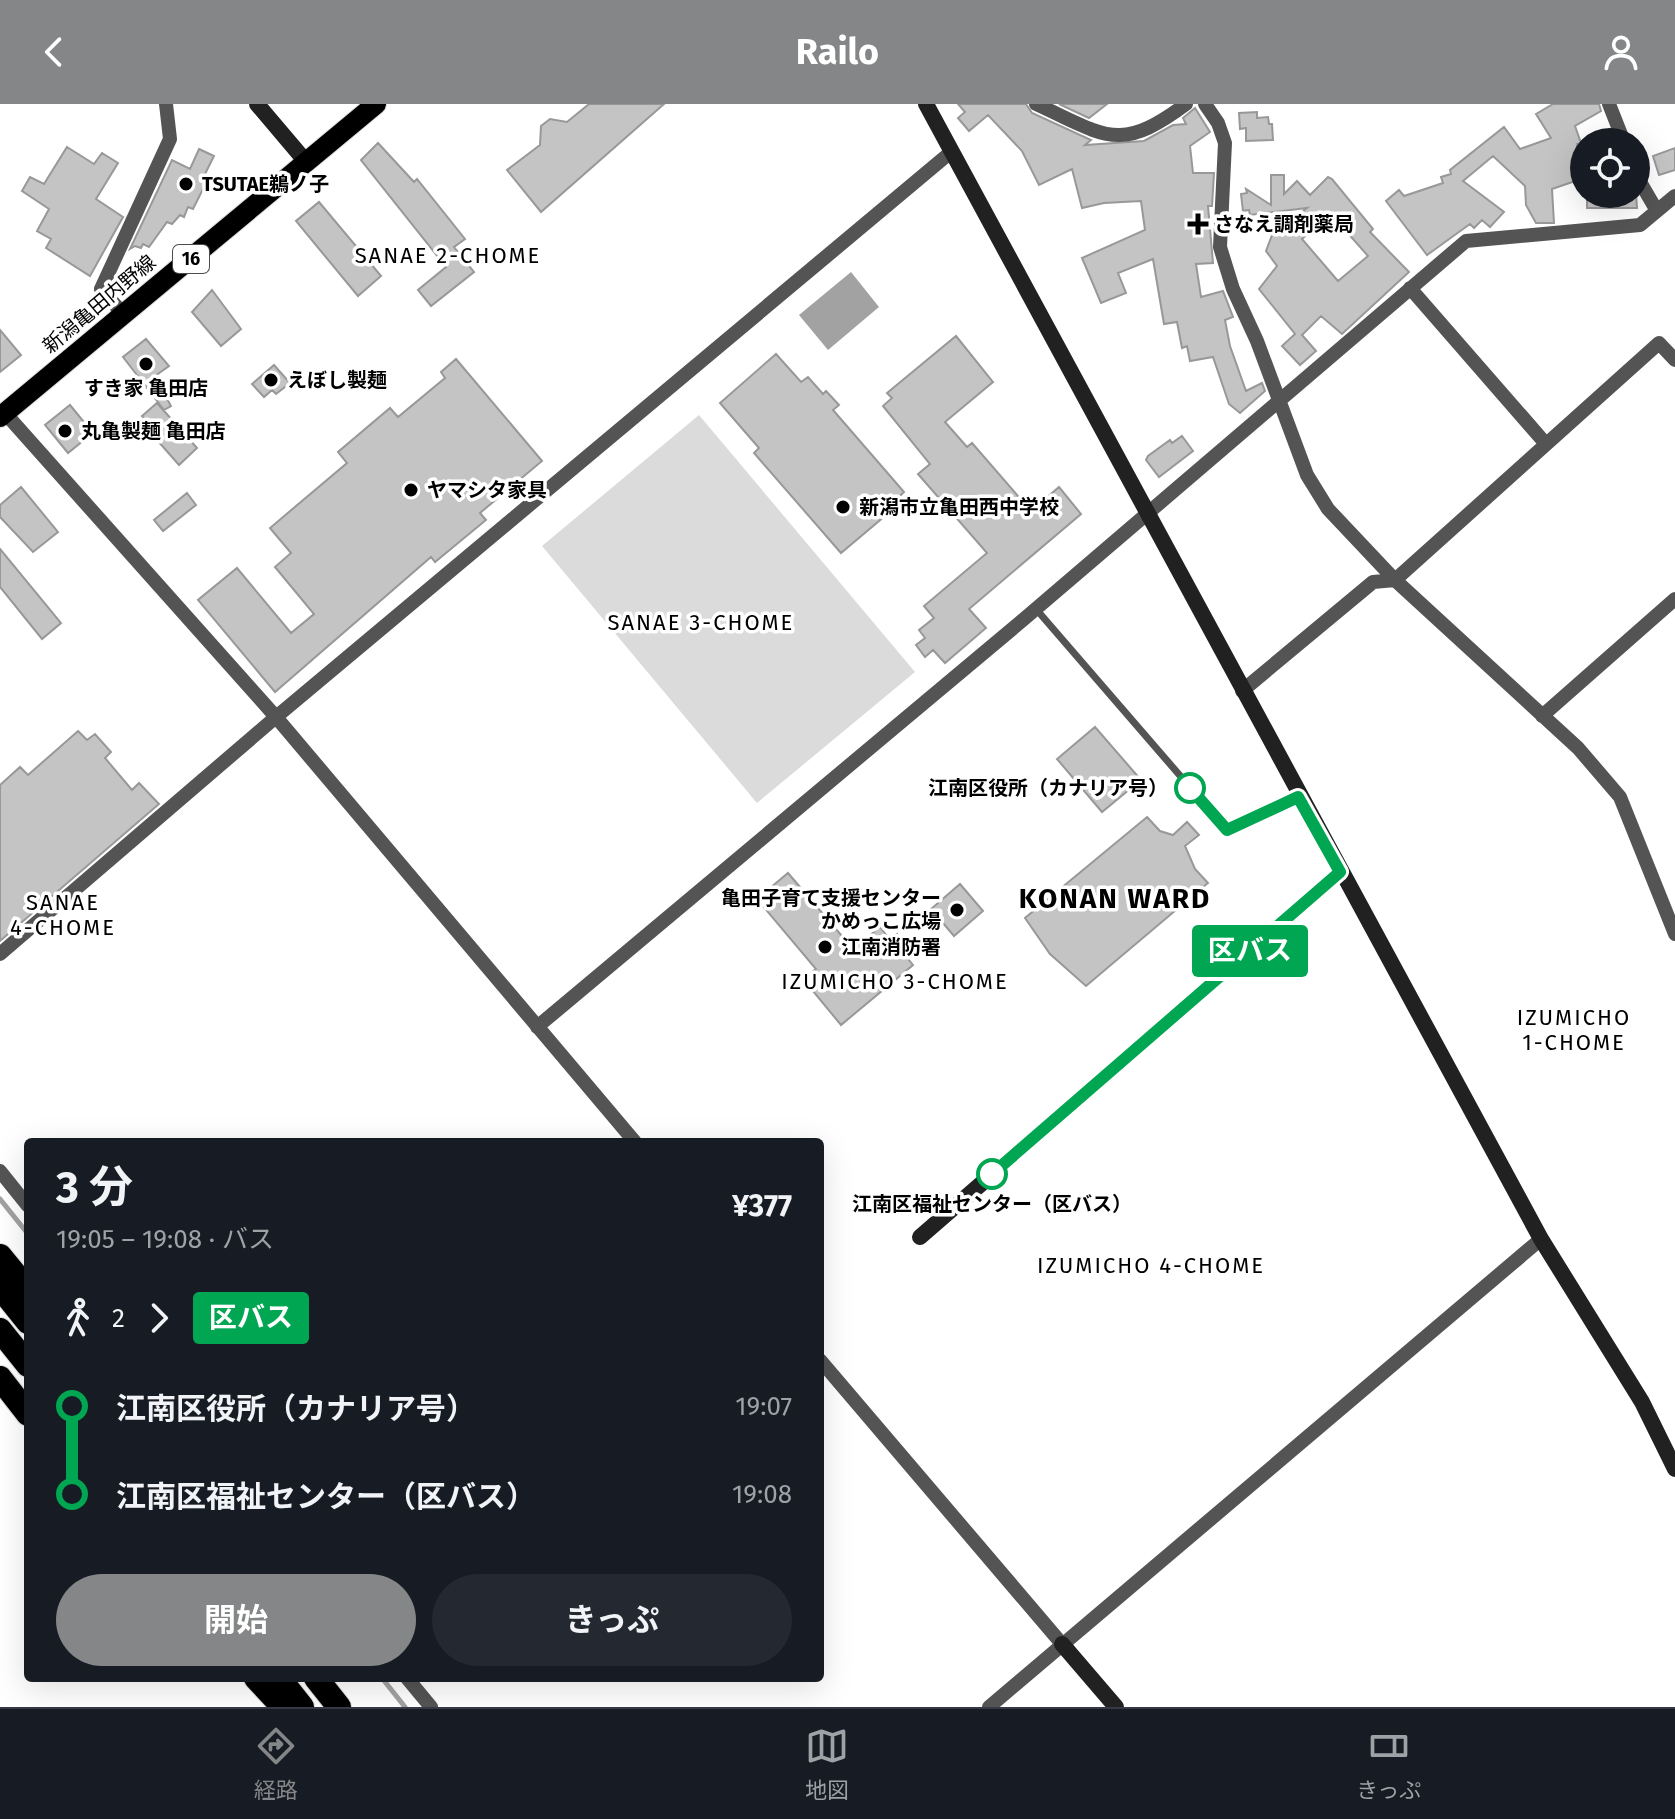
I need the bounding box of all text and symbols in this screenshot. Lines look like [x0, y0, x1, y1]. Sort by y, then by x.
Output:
icon: back [32, 30, 76, 74]
text: Railo [796, 30, 879, 74]
icon: person [1599, 30, 1643, 74]
map controls [1570, 128, 1650, 208]
button: locate [1570, 128, 1650, 208]
place label: TSUTAE鵜ノ子 [202, 172, 329, 196]
marker: TSUTAE鵜ノ子 [177, 175, 195, 193]
place label: さなえ調剤薬局 [1214, 212, 1354, 236]
marker: さなえ調剤薬局 [1189, 215, 1207, 233]
district label: SANAE 2-CHOME [355, 242, 541, 269]
road number: 16 [173, 245, 209, 273]
street label: 新潟亀田内野線 [38, 250, 160, 358]
marker: すき家 亀田店 [137, 355, 155, 373]
place label: えぼし製麺 [287, 368, 387, 392]
marker: えぼし製麺 [262, 371, 280, 389]
place label: すき家 亀田店 [84, 376, 208, 400]
place label: 丸亀製麺 亀田店 [81, 419, 226, 443]
marker: 丸亀製麺 亀田店 [56, 422, 74, 440]
place label: ヤマシタ家具 [427, 478, 547, 502]
marker: ヤマシタ家具 [402, 481, 420, 499]
place label: 新潟市立亀田西中学校 [859, 495, 1059, 519]
marker: 新潟市立亀田西中学校 [834, 498, 852, 516]
district label: SANAE 3-CHOME [608, 609, 794, 636]
marker: 江南区役所（カナリア号） [1175, 773, 1205, 803]
place label: 江南区役所（カナリア号） [928, 776, 1168, 800]
district label: KONAN WARD [1019, 882, 1211, 915]
place label: 亀田子育て支援センター かめっこ広場 [721, 886, 941, 933]
district label: SANAE 4-CHOME [10, 889, 116, 941]
marker: 亀田子育て支援センター かめっこ広場 [948, 901, 966, 919]
line badge: 区バス [1204, 925, 1296, 977]
text: 区バス [1208, 934, 1292, 967]
place label: 江南消防署 [841, 935, 941, 959]
marker: 江南消防署 [816, 938, 834, 956]
district label: IZUMICHO 3-CHOME [781, 968, 1009, 995]
district label: IZUMICHO 1-CHOME [1517, 1004, 1631, 1056]
marker: 江南区福祉センター（区バス） [977, 1159, 1007, 1189]
text: 3 分 [56, 1161, 133, 1214]
text: ¥377 [732, 1188, 792, 1224]
place label: 江南区福祉センター（区バス） [852, 1192, 1132, 1216]
text: 19:05 – 19:08 · バス [56, 1224, 274, 1255]
district label: IZUMICHO 4-CHOME [1037, 1252, 1265, 1279]
icon: walk [56, 1296, 100, 1340]
icon: forward [137, 1296, 181, 1340]
text: 区バス [209, 1301, 293, 1334]
text: 2 [112, 1303, 125, 1334]
text: 江南区役所（カナリア号） [116, 1391, 476, 1427]
text: 19:07 [735, 1391, 792, 1422]
text: 江南区福祉センター（区バス） [116, 1479, 536, 1515]
text: 19:08 [732, 1479, 792, 1510]
button: 開始 [56, 1574, 416, 1666]
button: きっぷ [432, 1574, 792, 1666]
tab: 経路 [254, 1724, 298, 1804]
tab: 地図 [805, 1724, 849, 1804]
tab: きっぷ [1356, 1724, 1421, 1804]

